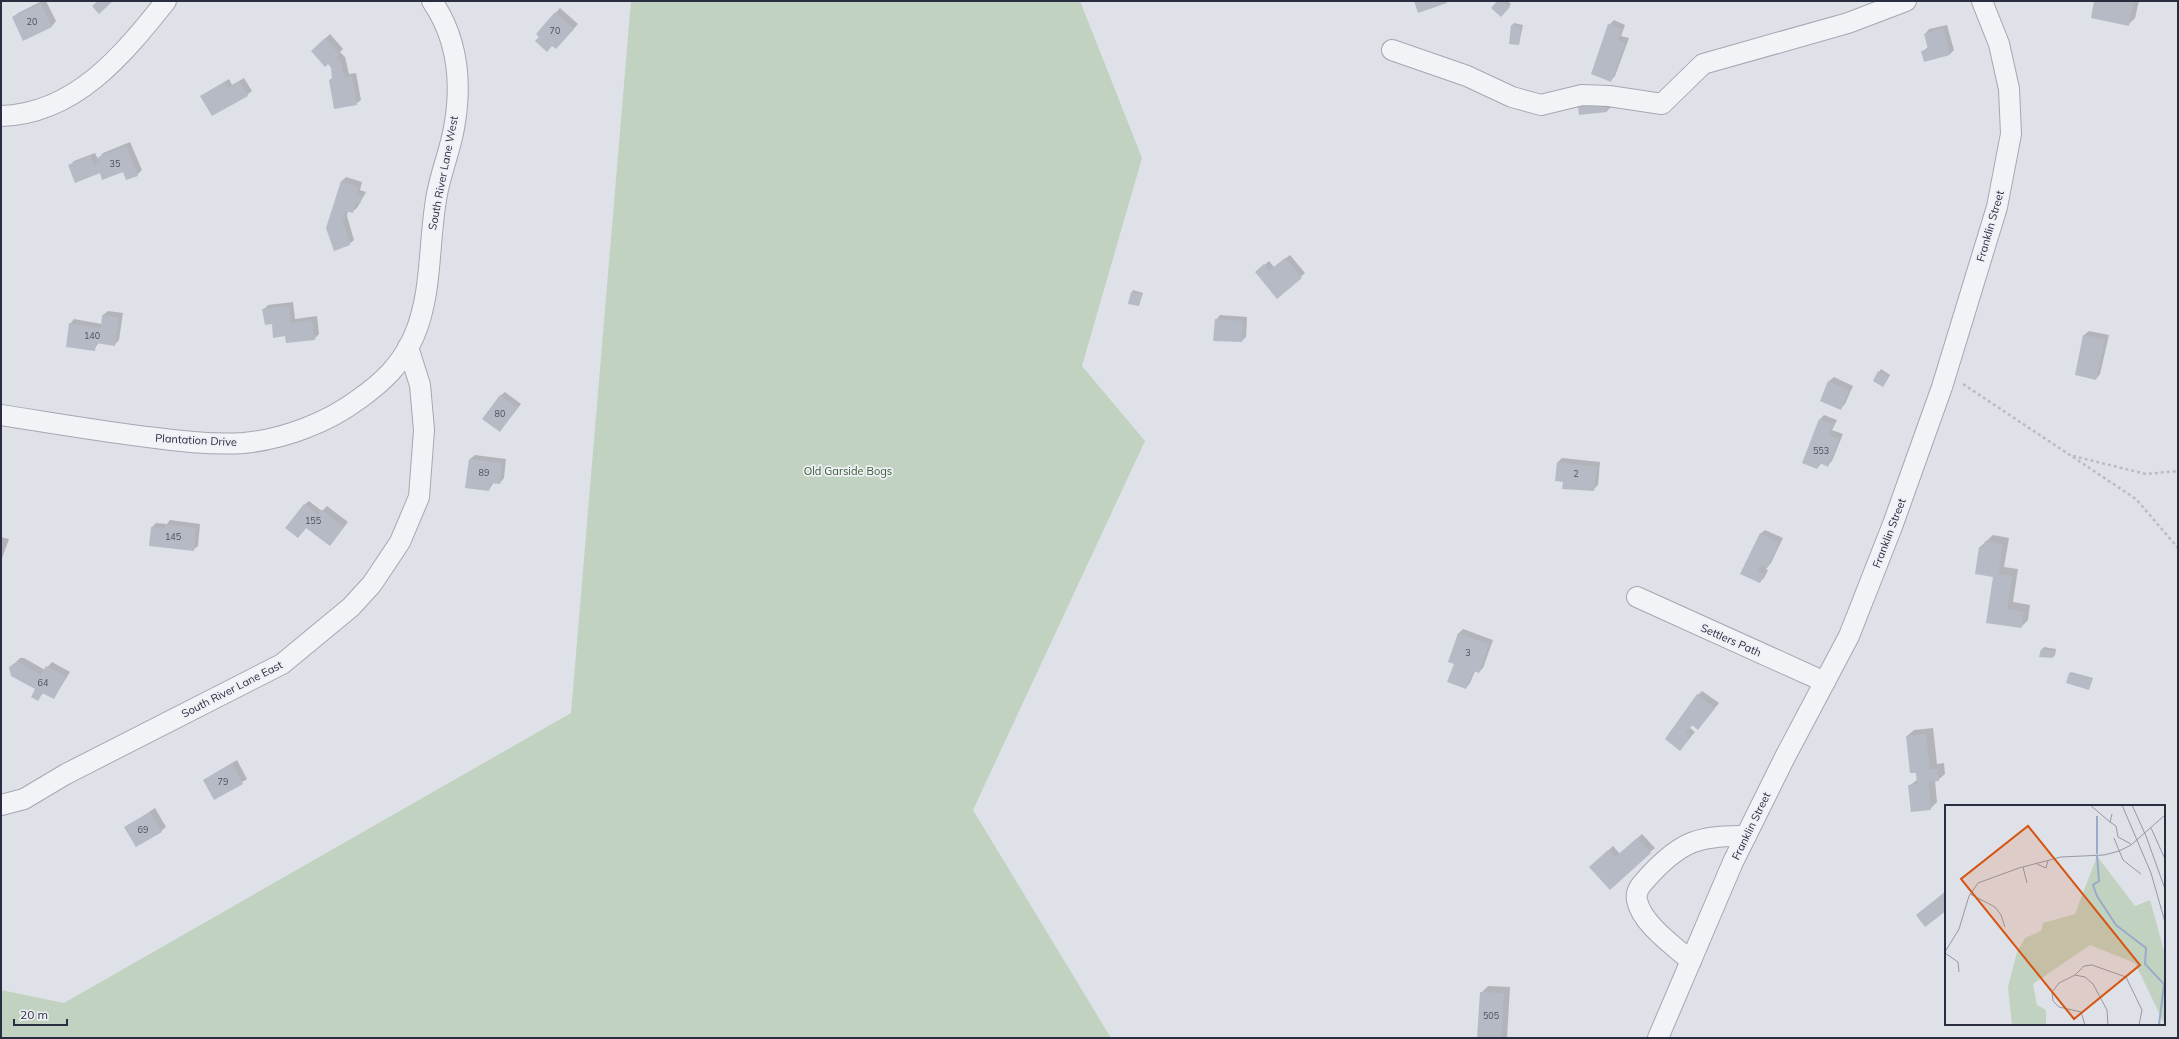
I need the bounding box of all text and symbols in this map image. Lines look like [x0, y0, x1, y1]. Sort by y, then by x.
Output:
house number: 20 [27, 16, 37, 27]
house number: 70 [550, 25, 560, 36]
street label: South River Lane West [425, 114, 461, 231]
house number: 35 [110, 158, 121, 169]
street label: Franklin Street [1973, 189, 2007, 263]
house number: 140 [84, 330, 100, 341]
house number: 80 [495, 408, 505, 419]
street label: Plantation Drive [155, 431, 237, 449]
house number: 553 [1813, 445, 1829, 456]
park label: Old Garside Bogs [804, 464, 892, 478]
house number: 89 [479, 467, 489, 478]
house number: 2 [1573, 468, 1579, 479]
street label: Franklin Street [1869, 496, 1909, 570]
house number: 155 [305, 515, 322, 526]
house number: 145 [165, 531, 182, 542]
street label: Settlers Path [1698, 620, 1764, 660]
house number: 3 [1465, 647, 1471, 658]
street label: South River Lane East [179, 657, 285, 721]
house number: 64 [38, 677, 49, 688]
house number: 79 [218, 776, 228, 787]
street label: Franklin Street [1729, 790, 1774, 862]
inset map [1945, 805, 2165, 1025]
house number: 69 [138, 824, 148, 835]
scale bar [14, 1001, 67, 1027]
text: 20 m [20, 1007, 48, 1022]
house number: 505 [1483, 1010, 1500, 1021]

